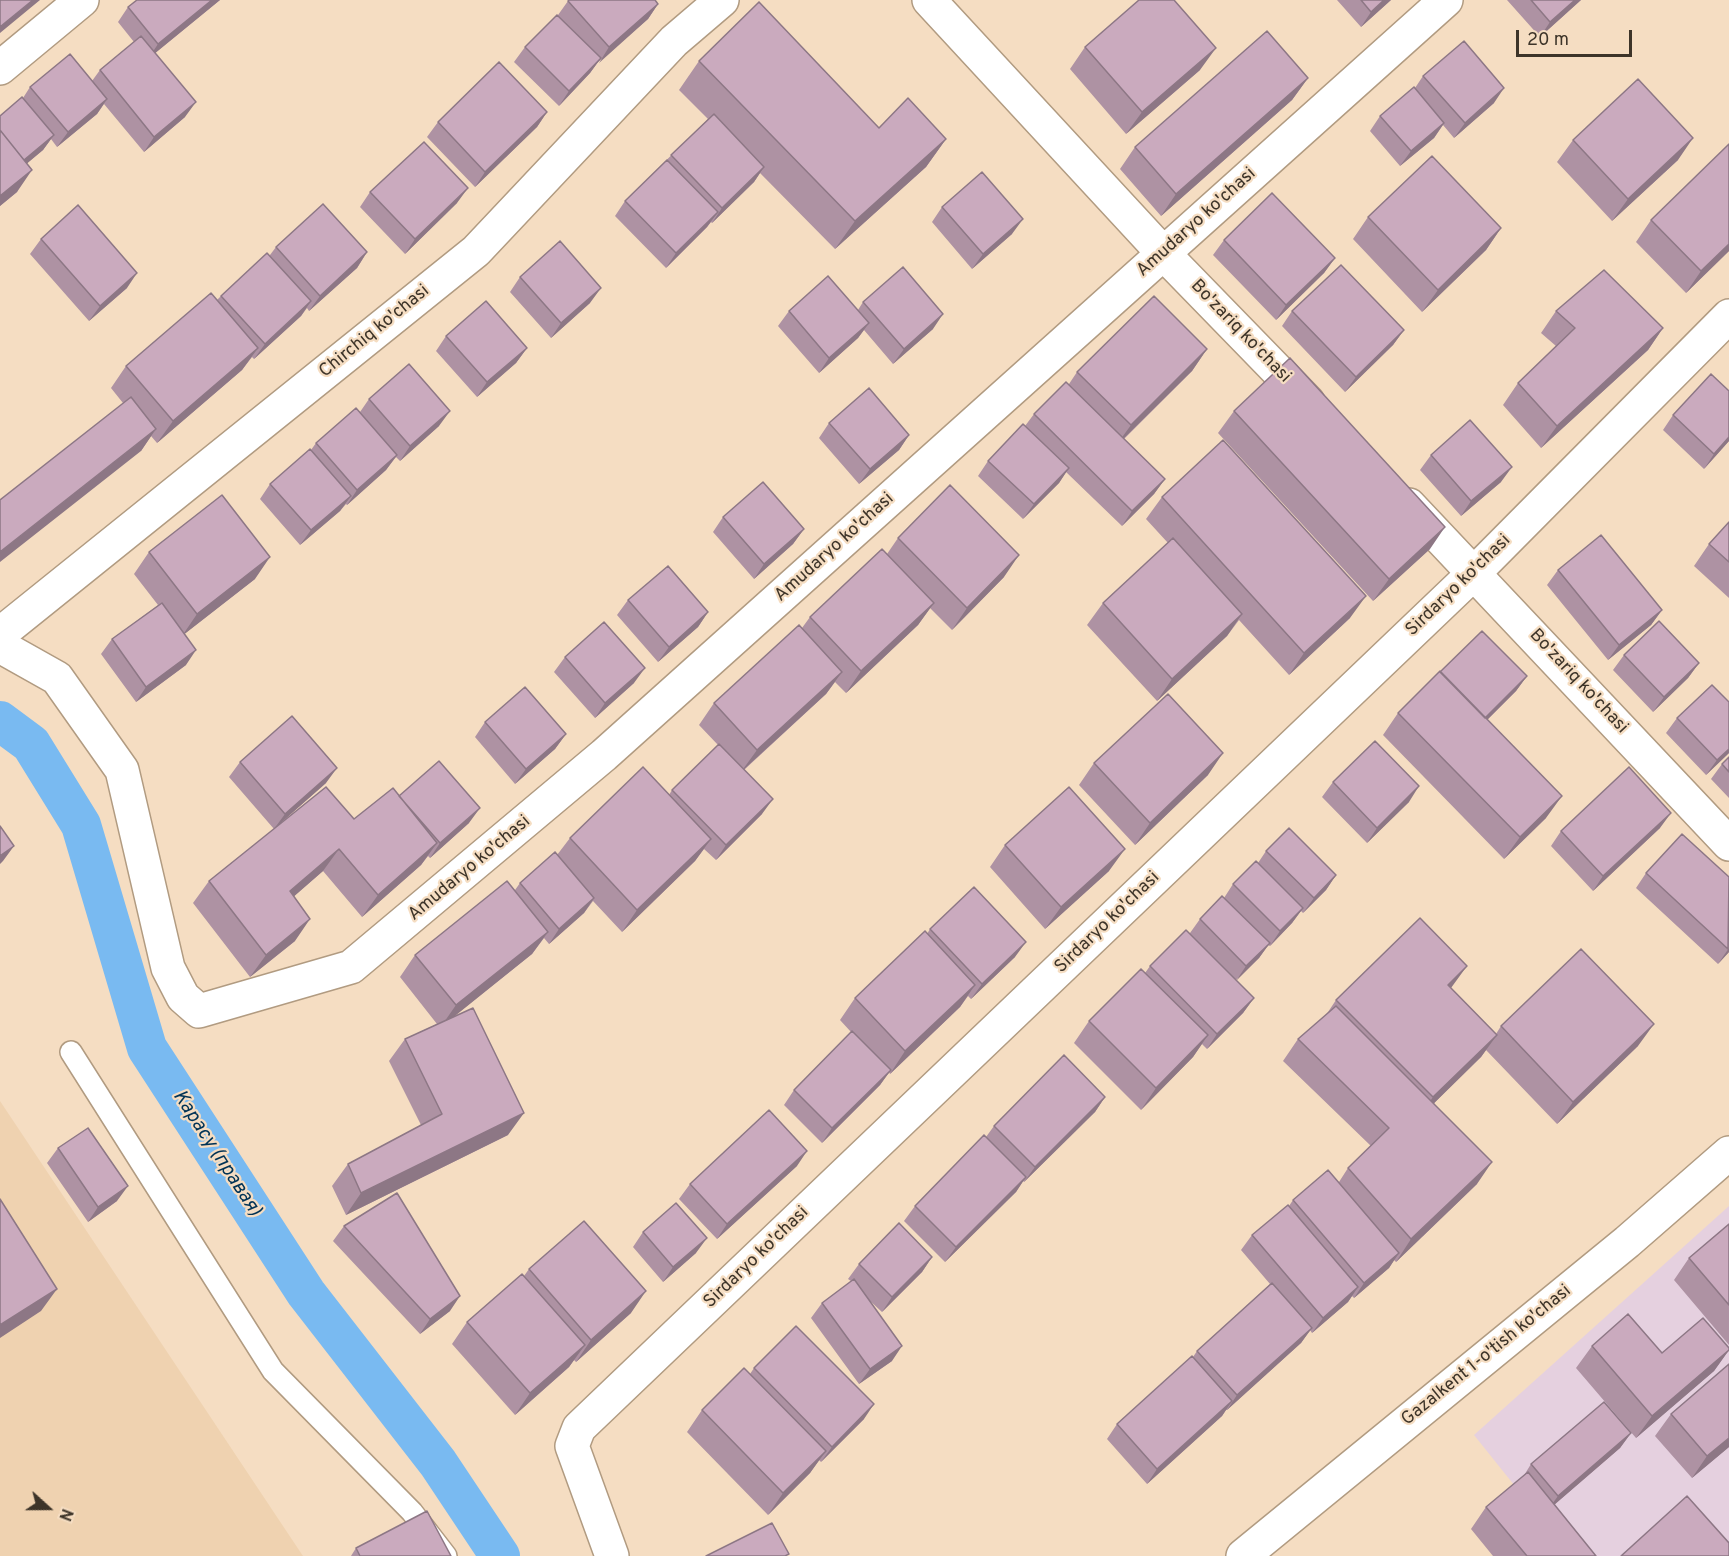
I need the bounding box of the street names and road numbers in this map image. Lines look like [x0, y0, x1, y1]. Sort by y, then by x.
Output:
street label: Amudaryo ko'chasi [1133, 164, 1261, 282]
street label: Bo'zariq ko'chasi [1185, 276, 1295, 388]
street label: Chirchiq ko'chasi [316, 281, 434, 383]
street label: Amudaryo ko'chasi [771, 489, 899, 607]
street label: Sirdaryo ko'chasi [1402, 531, 1516, 641]
street label: Bo'zariq ko'chasi [1524, 625, 1632, 739]
street label: Amudaryo ko'chasi [405, 812, 535, 926]
street label: Sirdaryo ko'chasi [1051, 868, 1165, 978]
street label: Sirdaryo ko'chasi [700, 1203, 814, 1313]
street label: Gazalkent 1-o'tish ko'chasi [1398, 1281, 1576, 1431]

